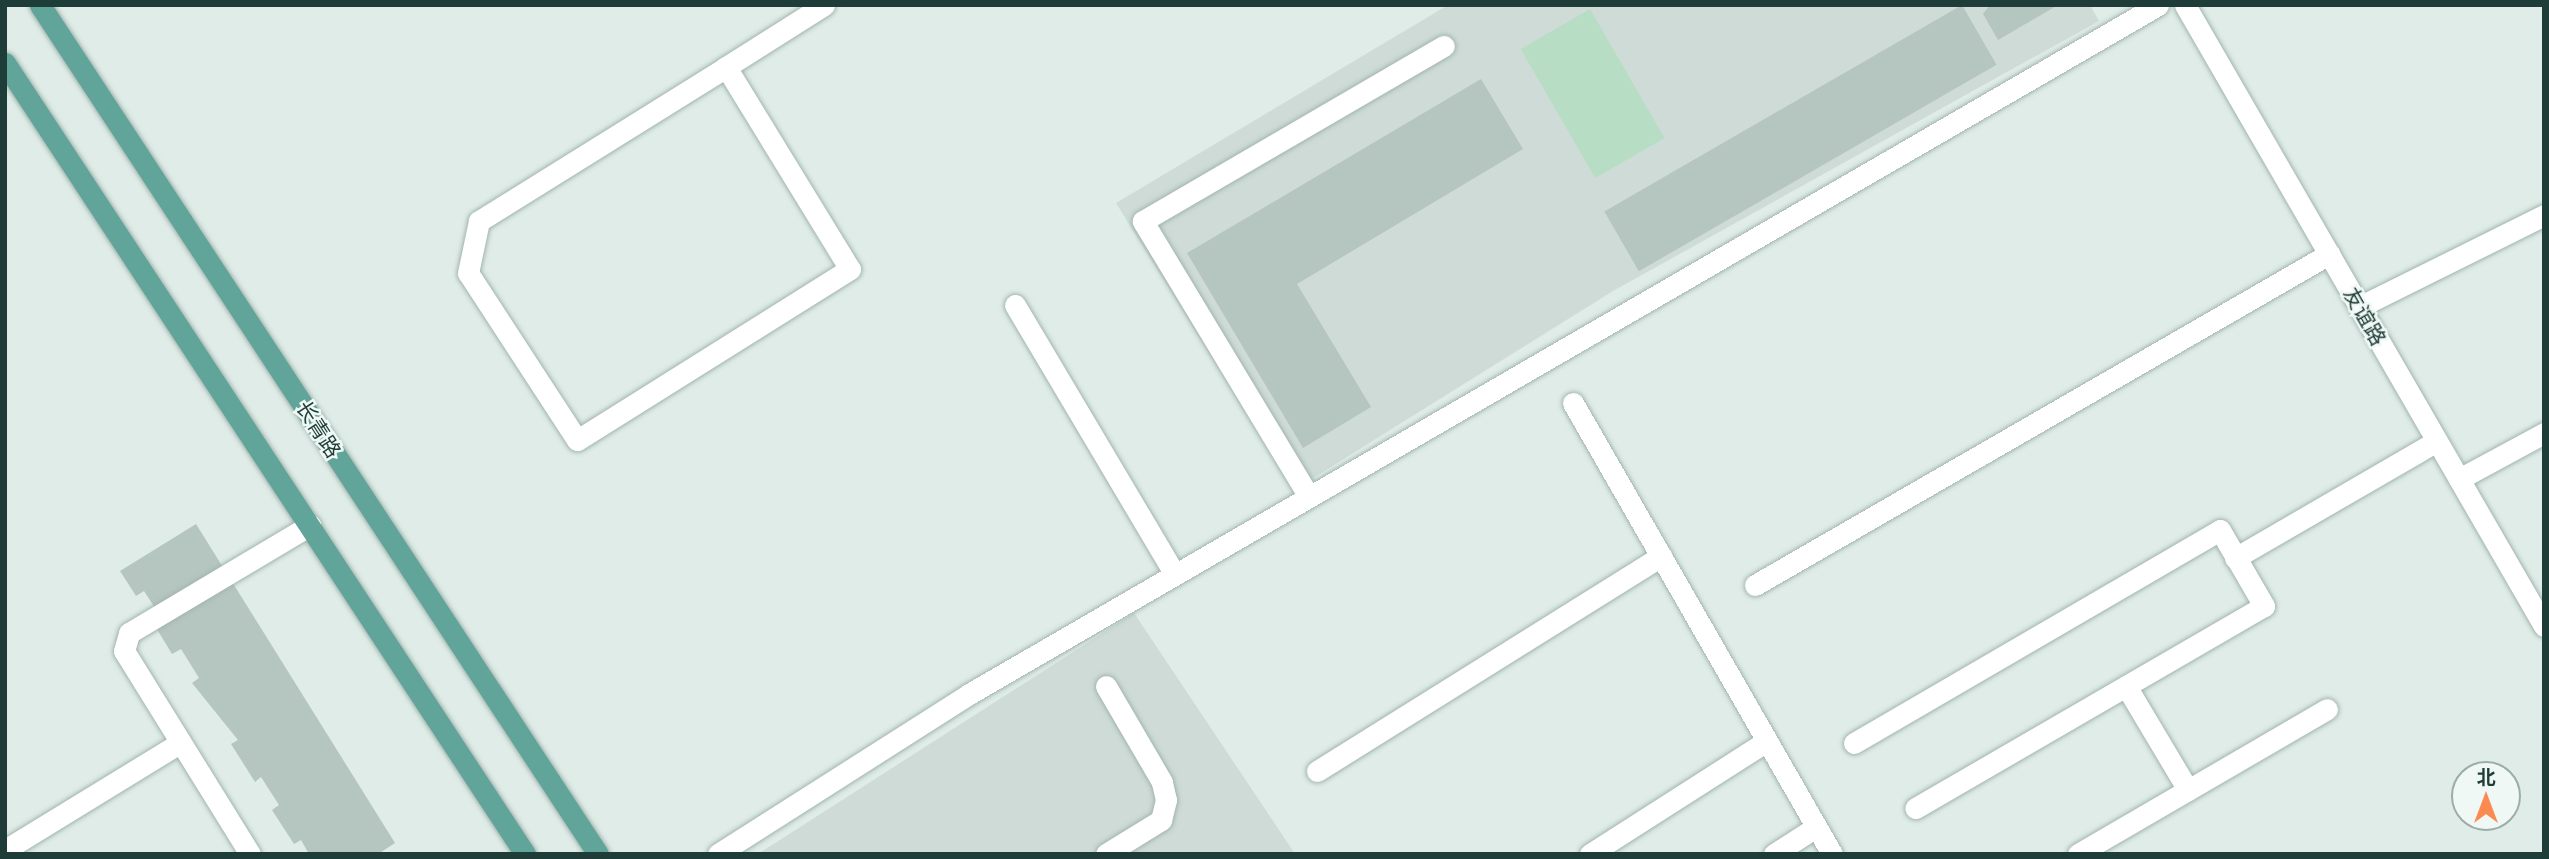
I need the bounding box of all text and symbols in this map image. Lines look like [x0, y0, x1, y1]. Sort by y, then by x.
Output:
street label: 友谊路 [2338, 282, 2392, 350]
street label: 长青路 [291, 396, 347, 462]
north arrow [2451, 761, 2521, 831]
text: 北 [2476, 765, 2496, 789]

